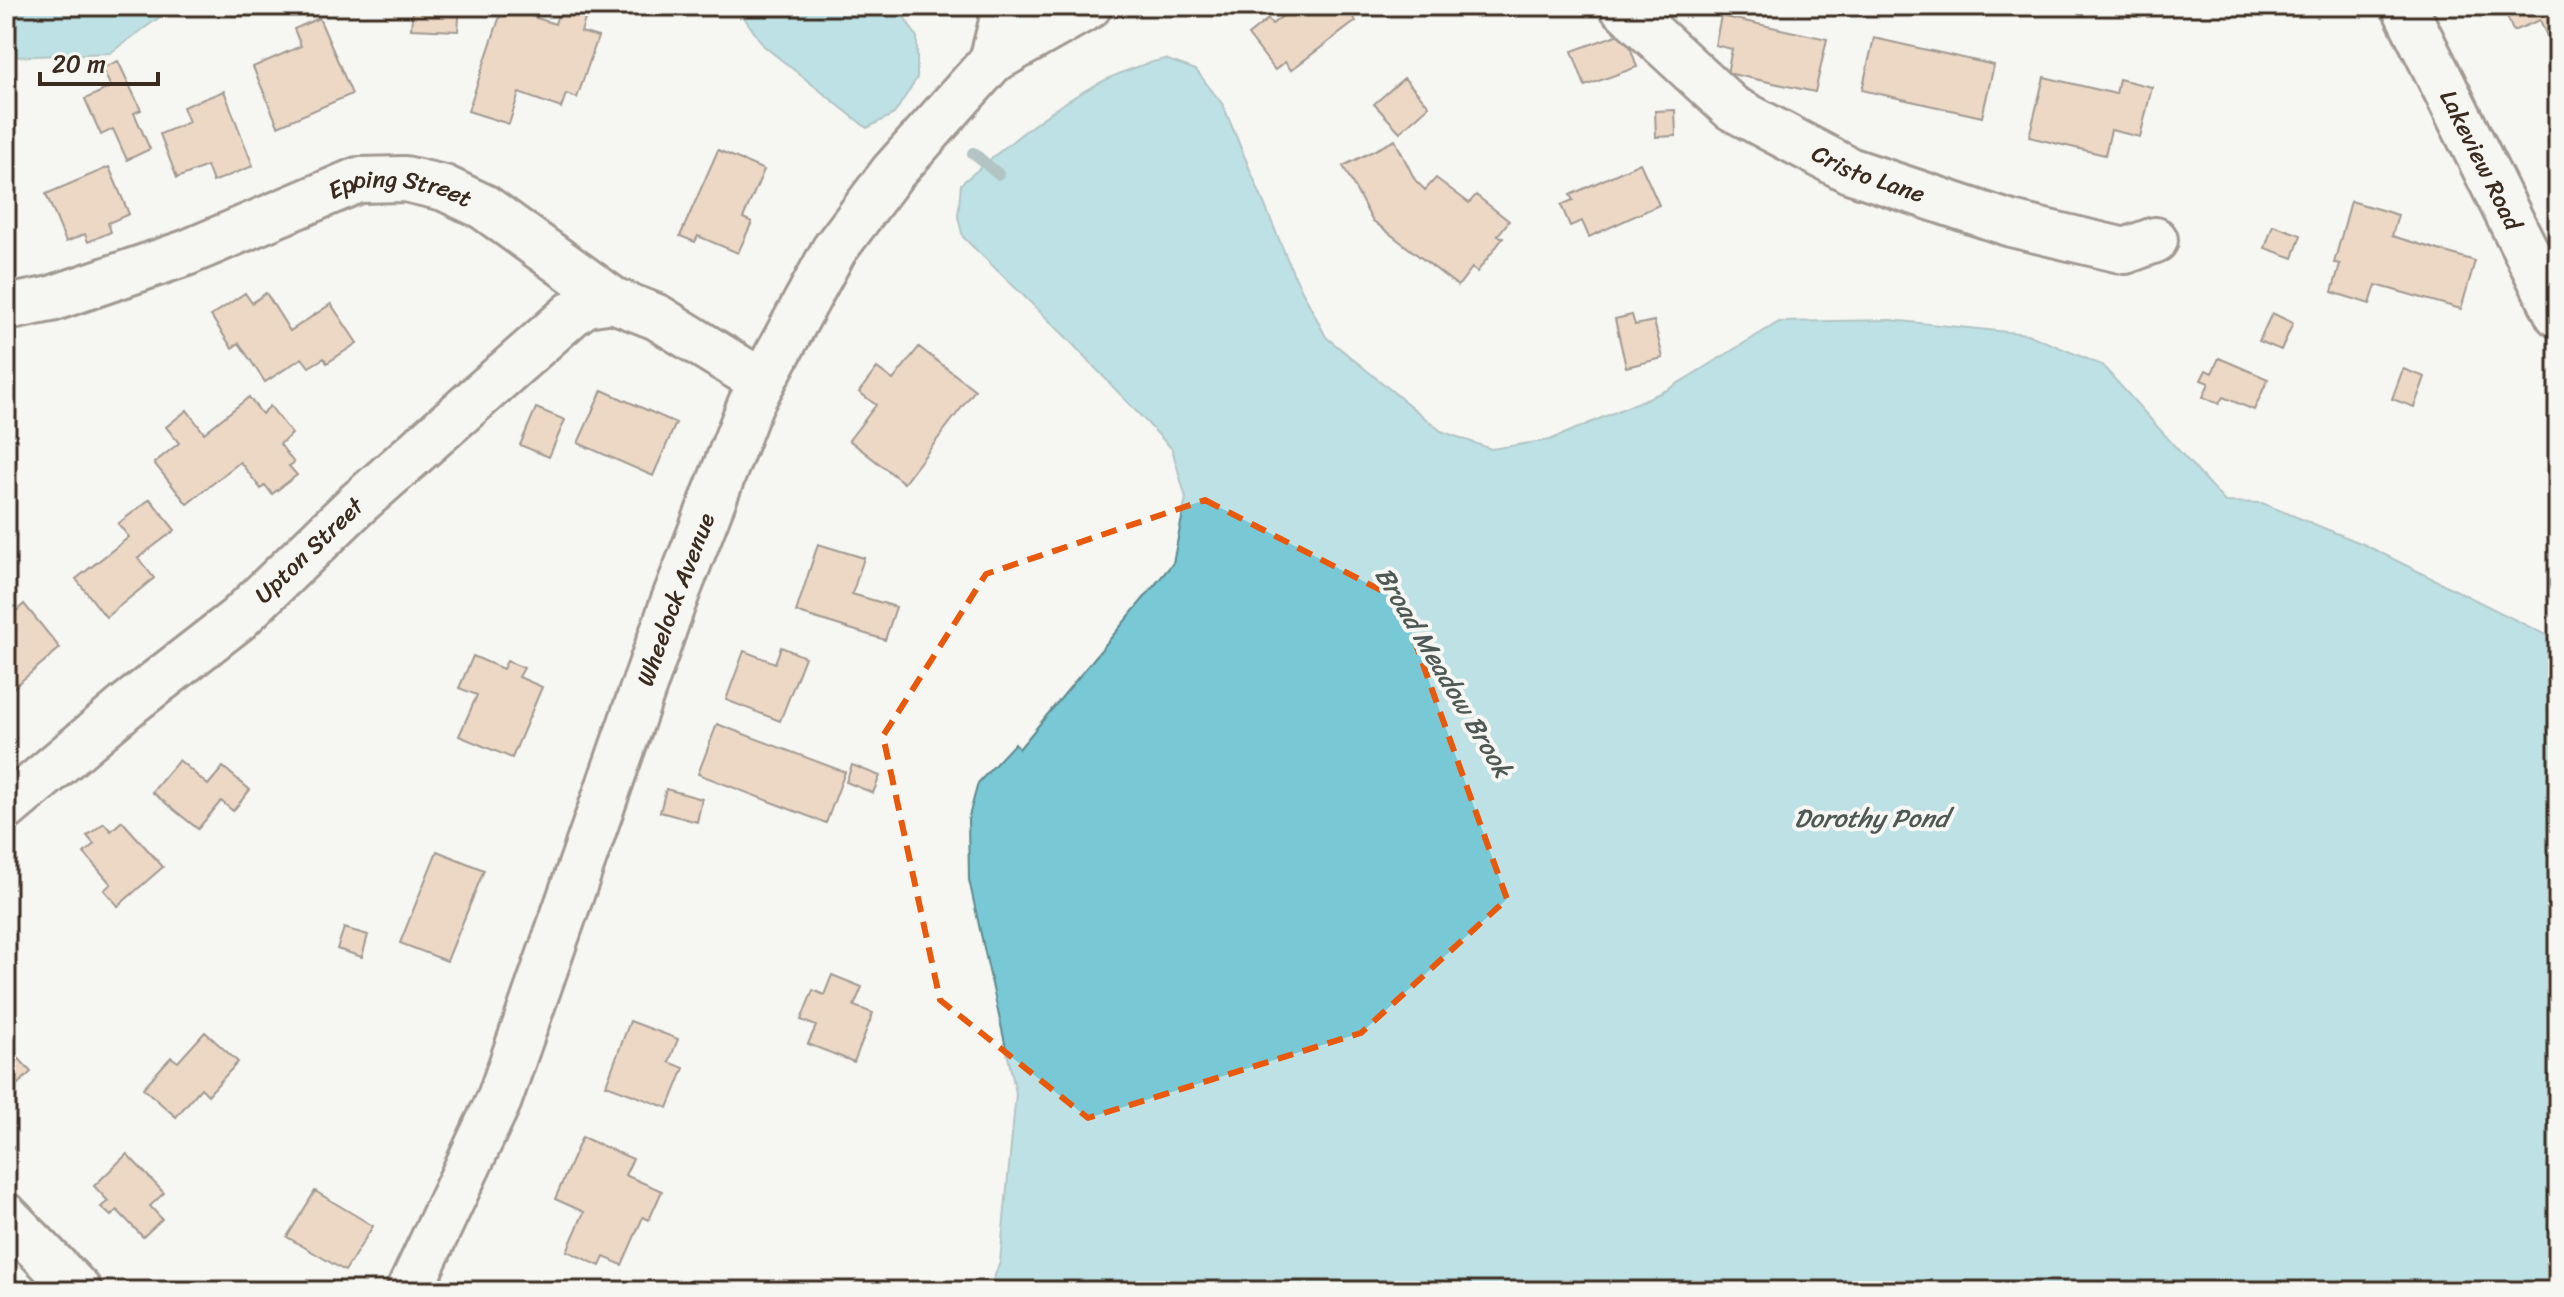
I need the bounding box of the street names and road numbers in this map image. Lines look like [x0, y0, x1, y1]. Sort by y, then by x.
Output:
street label: Lakeview Road [2428, 82, 2535, 240]
street label: Cristo Lane [1804, 133, 1931, 215]
street label: Epping Street [321, 158, 479, 220]
street label: Upton Street [244, 486, 375, 614]
street label: Wheelock Avenue [624, 506, 727, 692]

